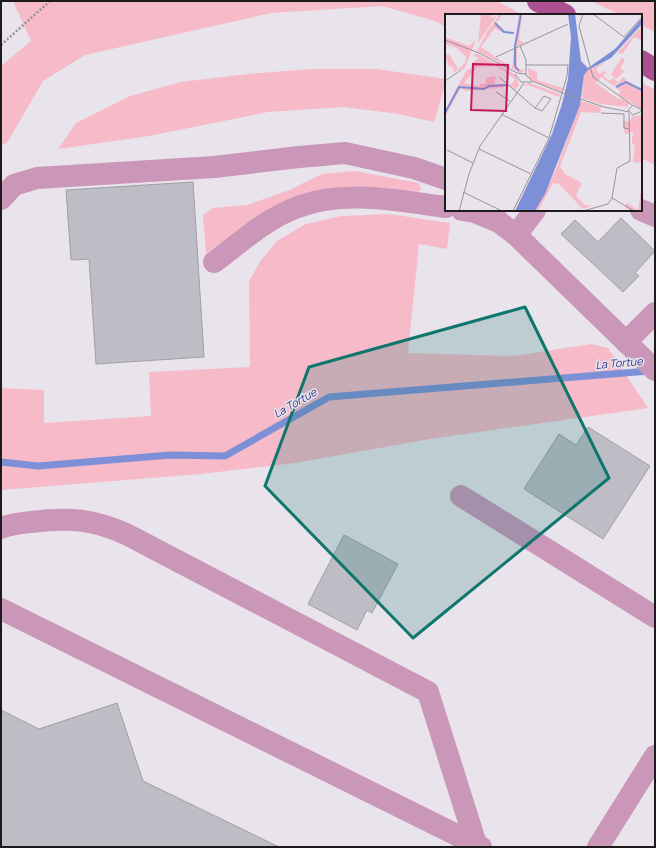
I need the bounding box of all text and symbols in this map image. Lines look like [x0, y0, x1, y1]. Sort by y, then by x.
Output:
inset map [445, 14, 642, 211]
water label: La Tortue [595, 353, 644, 372]
water label: La Tortue [270, 384, 320, 421]

